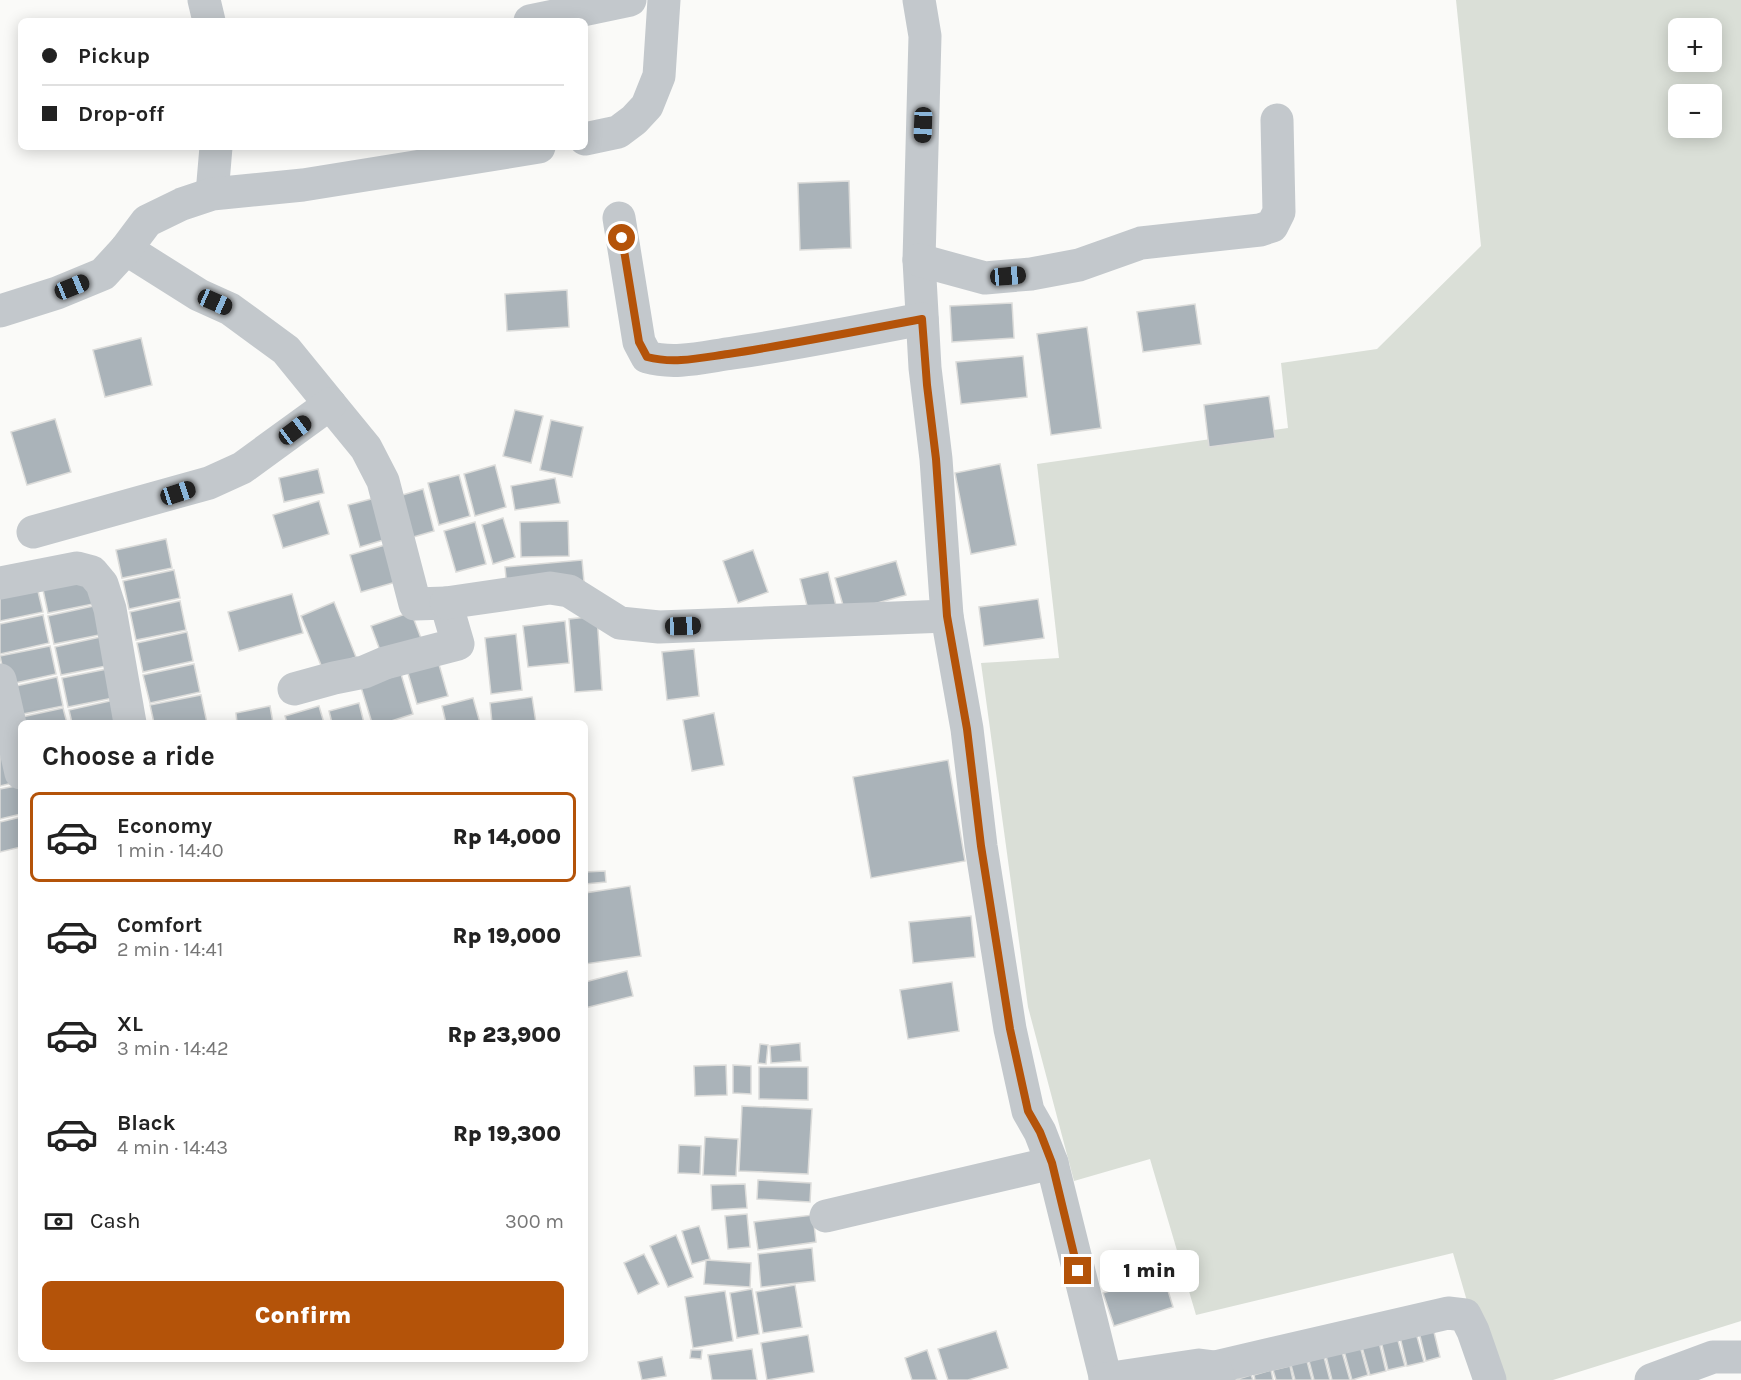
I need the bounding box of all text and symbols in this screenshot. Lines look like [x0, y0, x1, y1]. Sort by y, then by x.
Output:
map controls [1668, 18, 1722, 138]
button: + [1668, 18, 1722, 72]
text: Pickup [78, 43, 150, 69]
button: − [1668, 84, 1722, 138]
text: Drop-off [78, 101, 164, 127]
car [913, 107, 933, 143]
route start [608, 224, 635, 251]
car [989, 265, 1027, 287]
car [52, 272, 92, 302]
car [195, 286, 235, 318]
car [275, 412, 315, 448]
car [158, 479, 198, 507]
car [665, 616, 701, 636]
text: Choose a ride [42, 740, 215, 772]
icon: car [45, 810, 99, 864]
text: Economy [117, 813, 212, 839]
text: Rp 14,000 [453, 824, 561, 850]
text: 1 min · 14:40 [117, 839, 224, 862]
icon: car [45, 909, 99, 963]
text: Comfort [117, 912, 202, 938]
text: Rp 19,000 [453, 923, 561, 949]
text: 2 min · 14:41 [117, 938, 223, 961]
icon: car [45, 1008, 99, 1062]
text: XL [117, 1011, 143, 1037]
text: Rp 23,900 [448, 1022, 561, 1048]
text: 3 min · 14:42 [117, 1037, 229, 1060]
icon: car [45, 1107, 99, 1161]
text: Black [117, 1110, 176, 1136]
text: Rp 19,300 [453, 1121, 561, 1147]
text: 4 min · 14:43 [117, 1136, 228, 1159]
icon: cash [42, 1205, 75, 1238]
text: Cash [90, 1208, 140, 1234]
text: 300 m [505, 1210, 564, 1233]
callout: 1 min [1099, 1250, 1198, 1292]
route end [1064, 1257, 1091, 1284]
text: 1 min [1123, 1259, 1176, 1282]
button: Confirm [42, 1281, 564, 1350]

